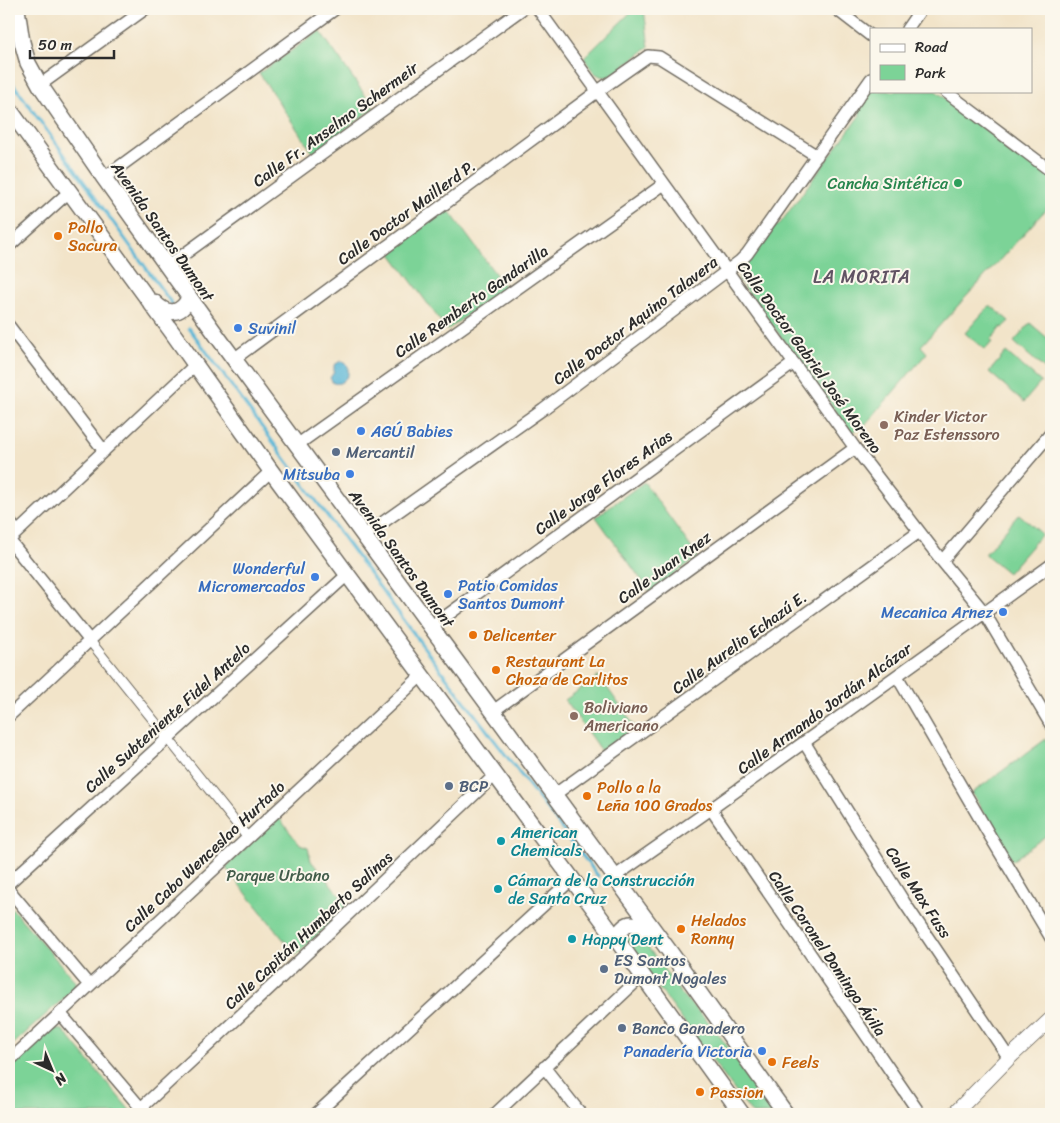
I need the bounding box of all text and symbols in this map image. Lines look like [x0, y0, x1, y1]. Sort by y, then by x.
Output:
scale bar [30, 28, 114, 60]
legend [870, 28, 1032, 92]
text: 50 m [38, 32, 73, 58]
text: Road [915, 34, 948, 60]
street label: Calle Fr. Anselmo Schermeir [246, 53, 426, 195]
text: Park [915, 60, 946, 86]
street label: Calle Doctor Maillerd P. [331, 152, 482, 273]
street label: Avenida Santos Dumont [103, 154, 222, 308]
place label: Cancha Sintética [828, 169, 949, 198]
marker: Cancha Sintética [952, 177, 964, 189]
place label: Pollo Sacura [68, 213, 117, 260]
marker: Pollo Sacura [52, 230, 64, 242]
street label: Calle Remberto Gandarilla [388, 237, 554, 366]
street label: Calle Doctor Aquino Talavera [546, 248, 725, 393]
street label: Calle Doctor Gabriel José Moreno [729, 255, 890, 460]
district label: LA MORITA [813, 261, 911, 293]
place label: Suvinil [248, 314, 297, 343]
marker: Suvinil [232, 322, 244, 334]
place label: Kinder Victor Paz Estenssoro [894, 402, 1000, 449]
place label: AGÚ Babies [370, 417, 453, 446]
marker: Kinder Victor Paz Estenssoro [878, 419, 890, 431]
street label: Calle Jorge Flores Arias [528, 422, 679, 543]
marker: AGÚ Babies [355, 425, 367, 437]
place label: Mercantil [346, 438, 415, 467]
marker: Mercantil [330, 446, 342, 458]
place label: Mitsuba [283, 460, 340, 489]
marker: Mitsuba [344, 468, 356, 480]
street label: Avenida Santos Dumont [340, 482, 462, 634]
street label: Calle Juan Knez [611, 523, 718, 612]
place label: Wonderful Micromercados [198, 554, 306, 601]
marker: Wonderful Micromercados [309, 571, 321, 583]
place label: Patio Comidas Santos Dumont [458, 571, 565, 618]
street label: Calle Aurelio Echazú E. [665, 583, 813, 702]
marker: Patio Comidas Santos Dumont [442, 588, 454, 600]
place label: Mecanica Arnez [881, 598, 993, 627]
marker: Mecanica Arnez [997, 606, 1009, 618]
place label: Delicenter [483, 621, 557, 650]
marker: Delicenter [467, 629, 479, 641]
street label: Calle Subteniente Fidel Antelo [77, 634, 257, 800]
street label: Calle Armando Jordán Alcázar [730, 634, 919, 782]
place label: Restaurant La Choza de Carlitos [506, 647, 629, 694]
marker: Restaurant La Choza de Carlitos [490, 664, 502, 676]
place label: Boliviano Americano [583, 693, 659, 740]
marker: Boliviano Americano [568, 710, 580, 722]
place label: BCP [459, 772, 489, 801]
street label: Calle Cabo Wenceslao Hurtado [117, 773, 292, 939]
place label: Pollo a la Leña 100 Grados [597, 773, 713, 820]
marker: BCP [443, 780, 455, 792]
marker: Pollo a la Leña 100 Grados [581, 790, 593, 802]
place label: American Chemicals [510, 818, 583, 865]
marker: American Chemicals [495, 835, 507, 847]
street label: Calle Max Fuss [878, 840, 960, 945]
street label: Calle Capitán Humberto Salinas [217, 844, 400, 1017]
park label: Parque Urbano [226, 861, 330, 890]
street label: Calle Coronel Domingo Ávila [761, 864, 894, 1043]
place label: Cámara de la Construcción de Santa Cruz [508, 866, 695, 913]
marker: Cámara de la Construcción de Santa Cruz [492, 883, 504, 895]
place label: Helados Ronny [691, 906, 746, 953]
marker: Helados Ronny [675, 923, 687, 935]
place label: Happy Dent [582, 925, 664, 954]
marker: Happy Dent [566, 933, 578, 945]
place label: ES Santos Dumont Nogales [614, 946, 727, 993]
marker: ES Santos Dumont Nogales [598, 963, 610, 975]
place label: Banco Ganadero [632, 1014, 745, 1043]
marker: Banco Ganadero [616, 1022, 628, 1034]
place label: Panadería Victoria [623, 1037, 753, 1066]
marker: Panadería Victoria [756, 1045, 768, 1057]
north arrow [28, 1046, 78, 1096]
place label: Feels [782, 1048, 820, 1077]
marker: Feels [766, 1056, 778, 1068]
text: N [48, 1066, 74, 1092]
place label: Passion [710, 1078, 764, 1107]
marker: Passion [694, 1086, 706, 1098]

